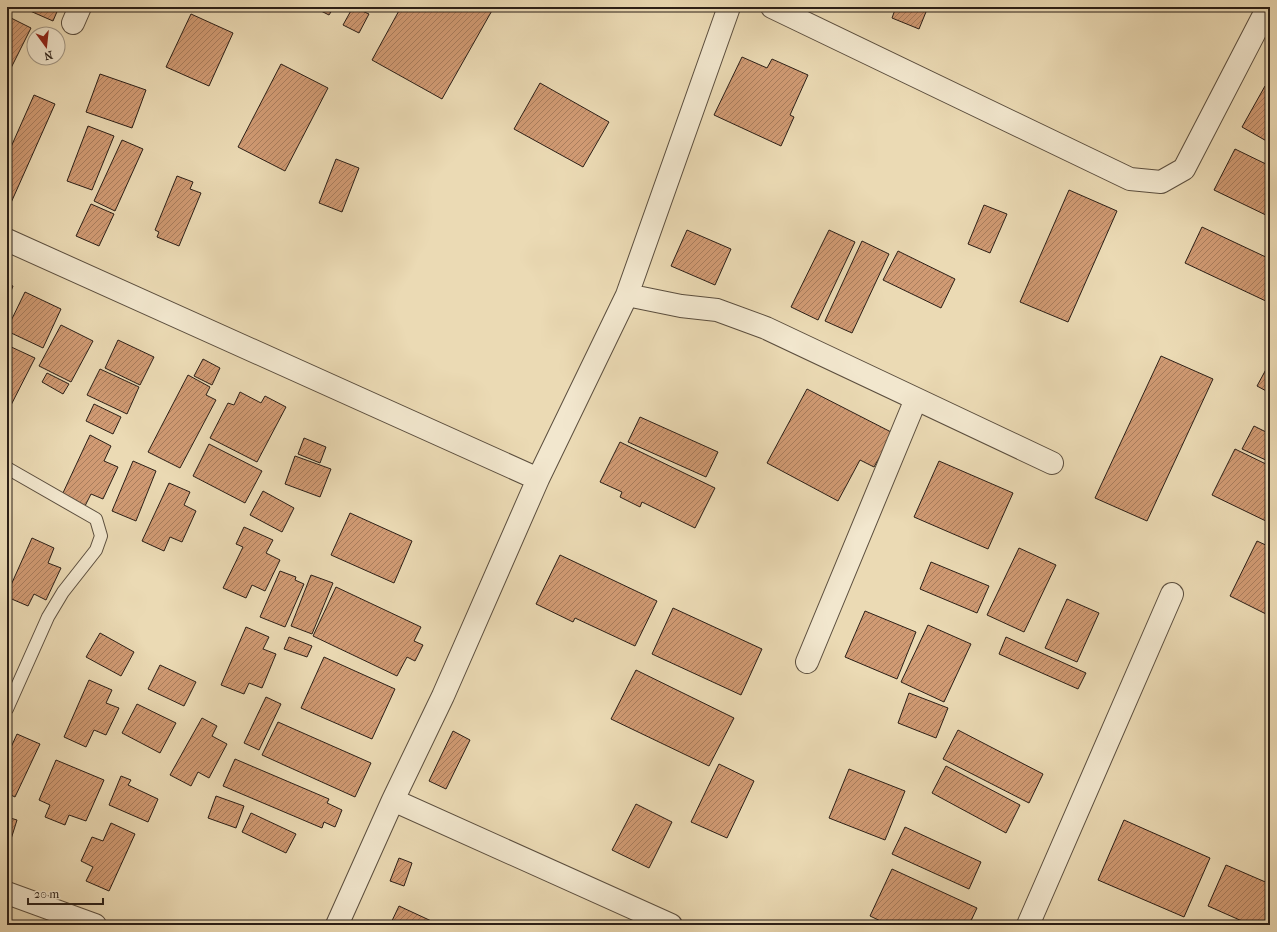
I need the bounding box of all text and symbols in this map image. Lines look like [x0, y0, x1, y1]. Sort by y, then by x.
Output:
north arrow [26, 26, 66, 66]
text: N [42, 48, 54, 63]
scale bar [28, 880, 103, 906]
text: 20 m [34, 887, 59, 901]

